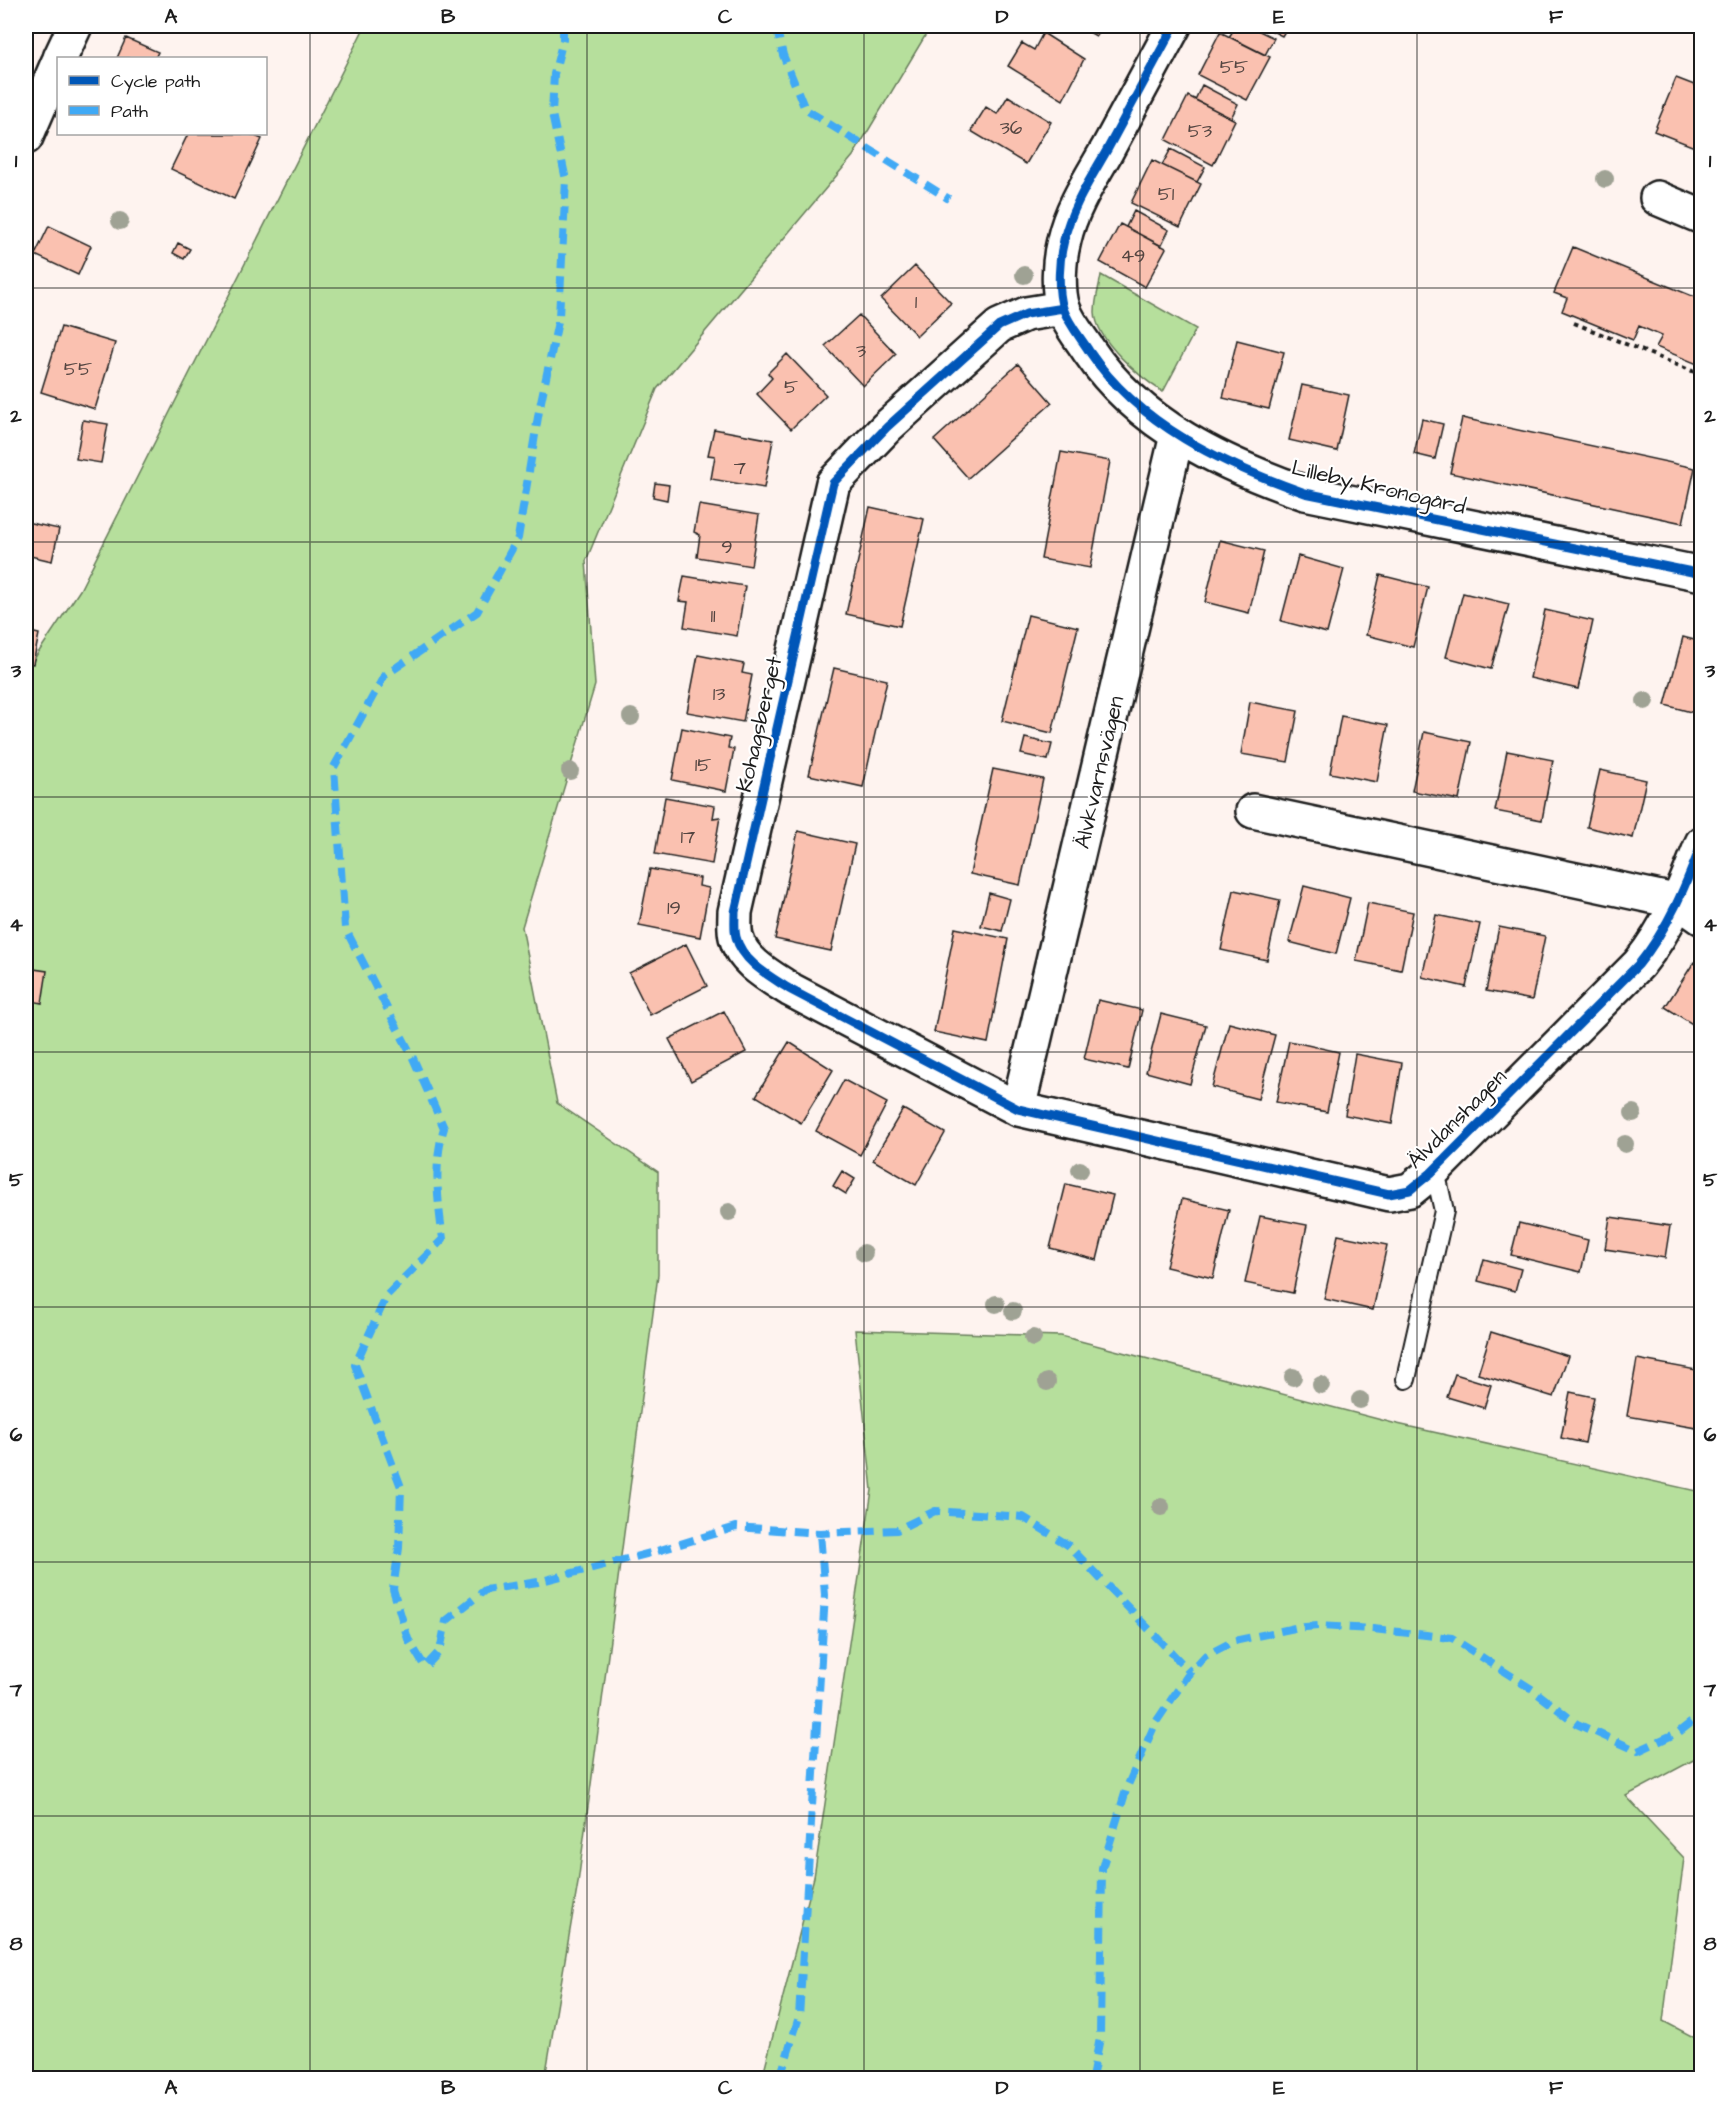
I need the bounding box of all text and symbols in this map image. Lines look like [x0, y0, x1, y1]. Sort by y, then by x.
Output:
text: A [165, 3, 178, 31]
text: B [441, 3, 456, 31]
text: C [718, 3, 733, 31]
text: D [996, 3, 1009, 31]
text: E [1273, 3, 1285, 31]
text: F [1549, 3, 1564, 31]
house number: 55 [1220, 53, 1248, 81]
legend [57, 57, 267, 135]
text: Cycle path [111, 69, 200, 95]
text: Path [111, 99, 148, 124]
house number: 36 [1000, 114, 1023, 142]
house number: 53 [1188, 117, 1212, 145]
text: 1 [15, 147, 18, 175]
text: 1 [1709, 147, 1712, 175]
house number: 51 [1158, 180, 1175, 208]
house number: 49 [1121, 242, 1146, 270]
house number: 1 [915, 288, 918, 316]
house number: 3 [856, 337, 866, 365]
house number: 55 [64, 355, 92, 383]
house number: 5 [784, 373, 798, 401]
text: 2 [9, 402, 22, 430]
text: 2 [1703, 402, 1716, 430]
street label: Lilleby Kronogård [1288, 452, 1469, 524]
house number: 7 [734, 454, 746, 482]
house number: 9 [721, 533, 733, 561]
house number: 11 [710, 602, 716, 630]
street label: Kohagsberget [729, 653, 791, 796]
text: 3 [10, 657, 22, 685]
text: 3 [1704, 657, 1716, 685]
house number: 13 [713, 680, 725, 708]
street label: Älvkvarnsvägen [1067, 693, 1133, 852]
house number: 15 [695, 751, 711, 779]
house number: 17 [681, 823, 695, 851]
house number: 19 [667, 894, 681, 922]
text: 4 [9, 911, 23, 939]
text: 4 [1703, 911, 1717, 939]
street label: Älvdanshagen [1400, 1062, 1515, 1177]
text: 5 [9, 1166, 24, 1194]
text: 5 [1703, 1166, 1718, 1194]
text: 6 [10, 1421, 23, 1449]
text: 6 [1704, 1421, 1717, 1449]
text: 7 [9, 1676, 23, 1704]
text: 7 [1703, 1676, 1717, 1704]
text: 8 [10, 1930, 23, 1958]
text: 8 [1704, 1930, 1717, 1958]
text: A [165, 2074, 178, 2102]
text: B [441, 2074, 456, 2102]
text: C [718, 2074, 733, 2102]
text: D [996, 2074, 1009, 2102]
text: E [1273, 2074, 1285, 2102]
text: F [1549, 2074, 1564, 2102]

